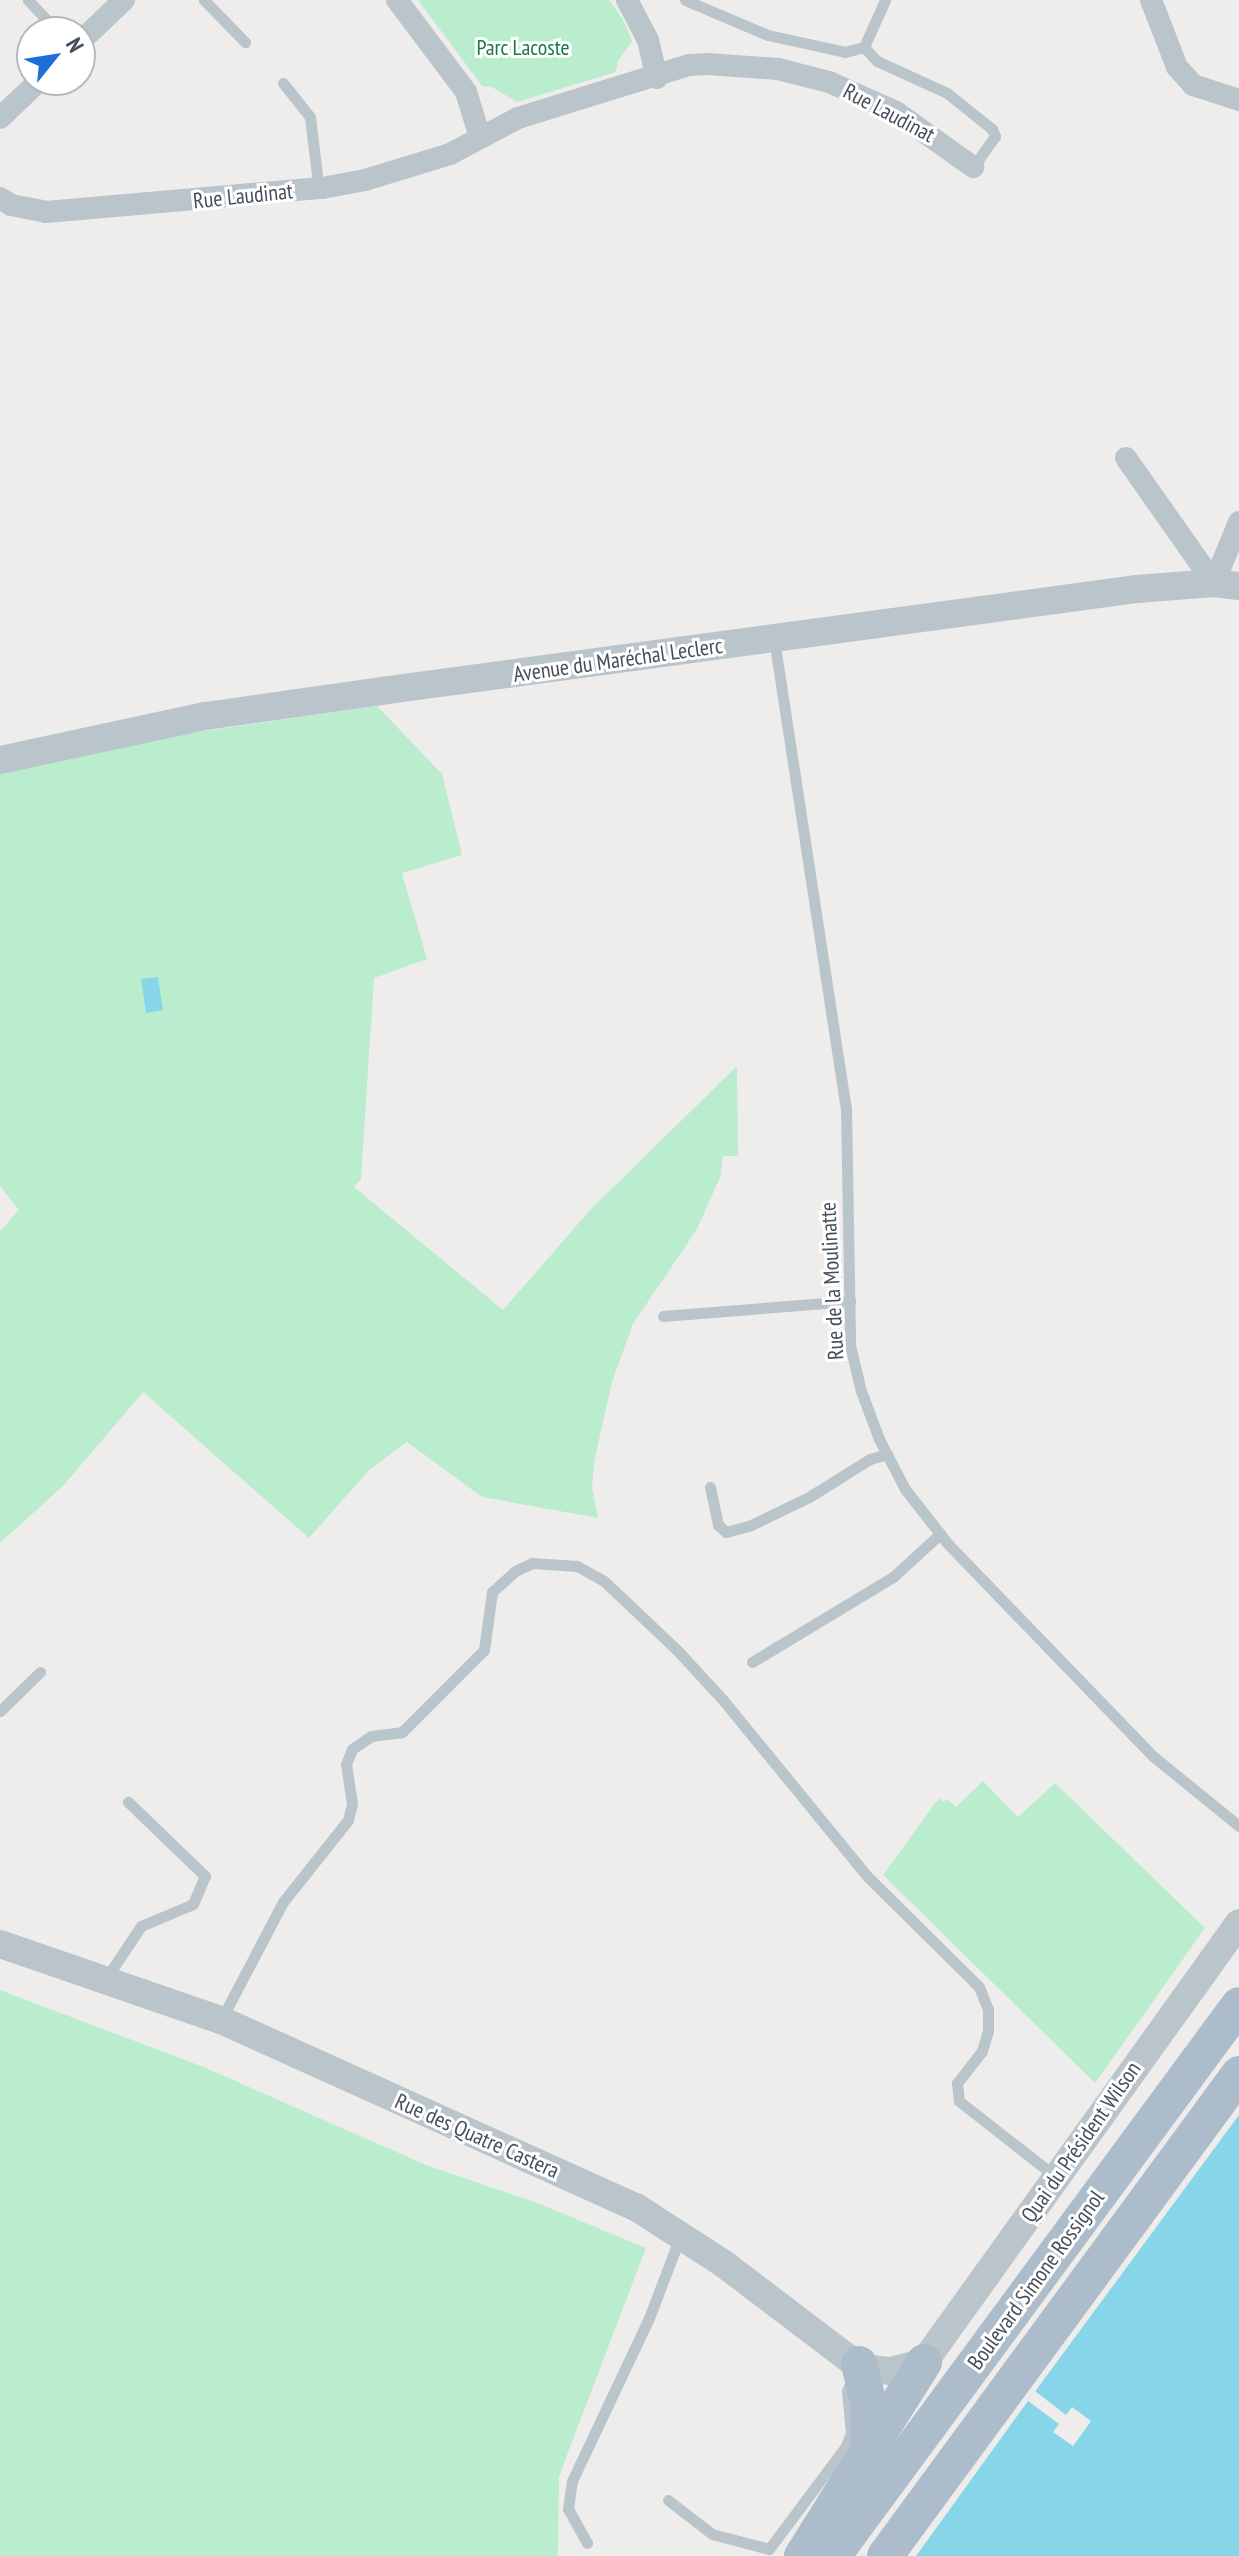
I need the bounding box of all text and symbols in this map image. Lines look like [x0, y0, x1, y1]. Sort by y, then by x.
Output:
north arrow [16, 16, 96, 96]
text: N [60, 33, 90, 57]
park label: Parc Lacoste [476, 35, 570, 61]
street label: Rue Laudinat [839, 78, 939, 148]
street label: Rue Laudinat [192, 178, 294, 214]
street label: Avenue du Maréchal Leclerc [512, 632, 724, 688]
street label: Rue de la Moulinatte [815, 1201, 849, 1361]
street label: Quai du Président Wilson [1016, 2056, 1146, 2228]
street label: Rue des Quatre Castera [391, 2088, 563, 2184]
street label: Boulevard Simone Rossignol [962, 2185, 1110, 2375]

